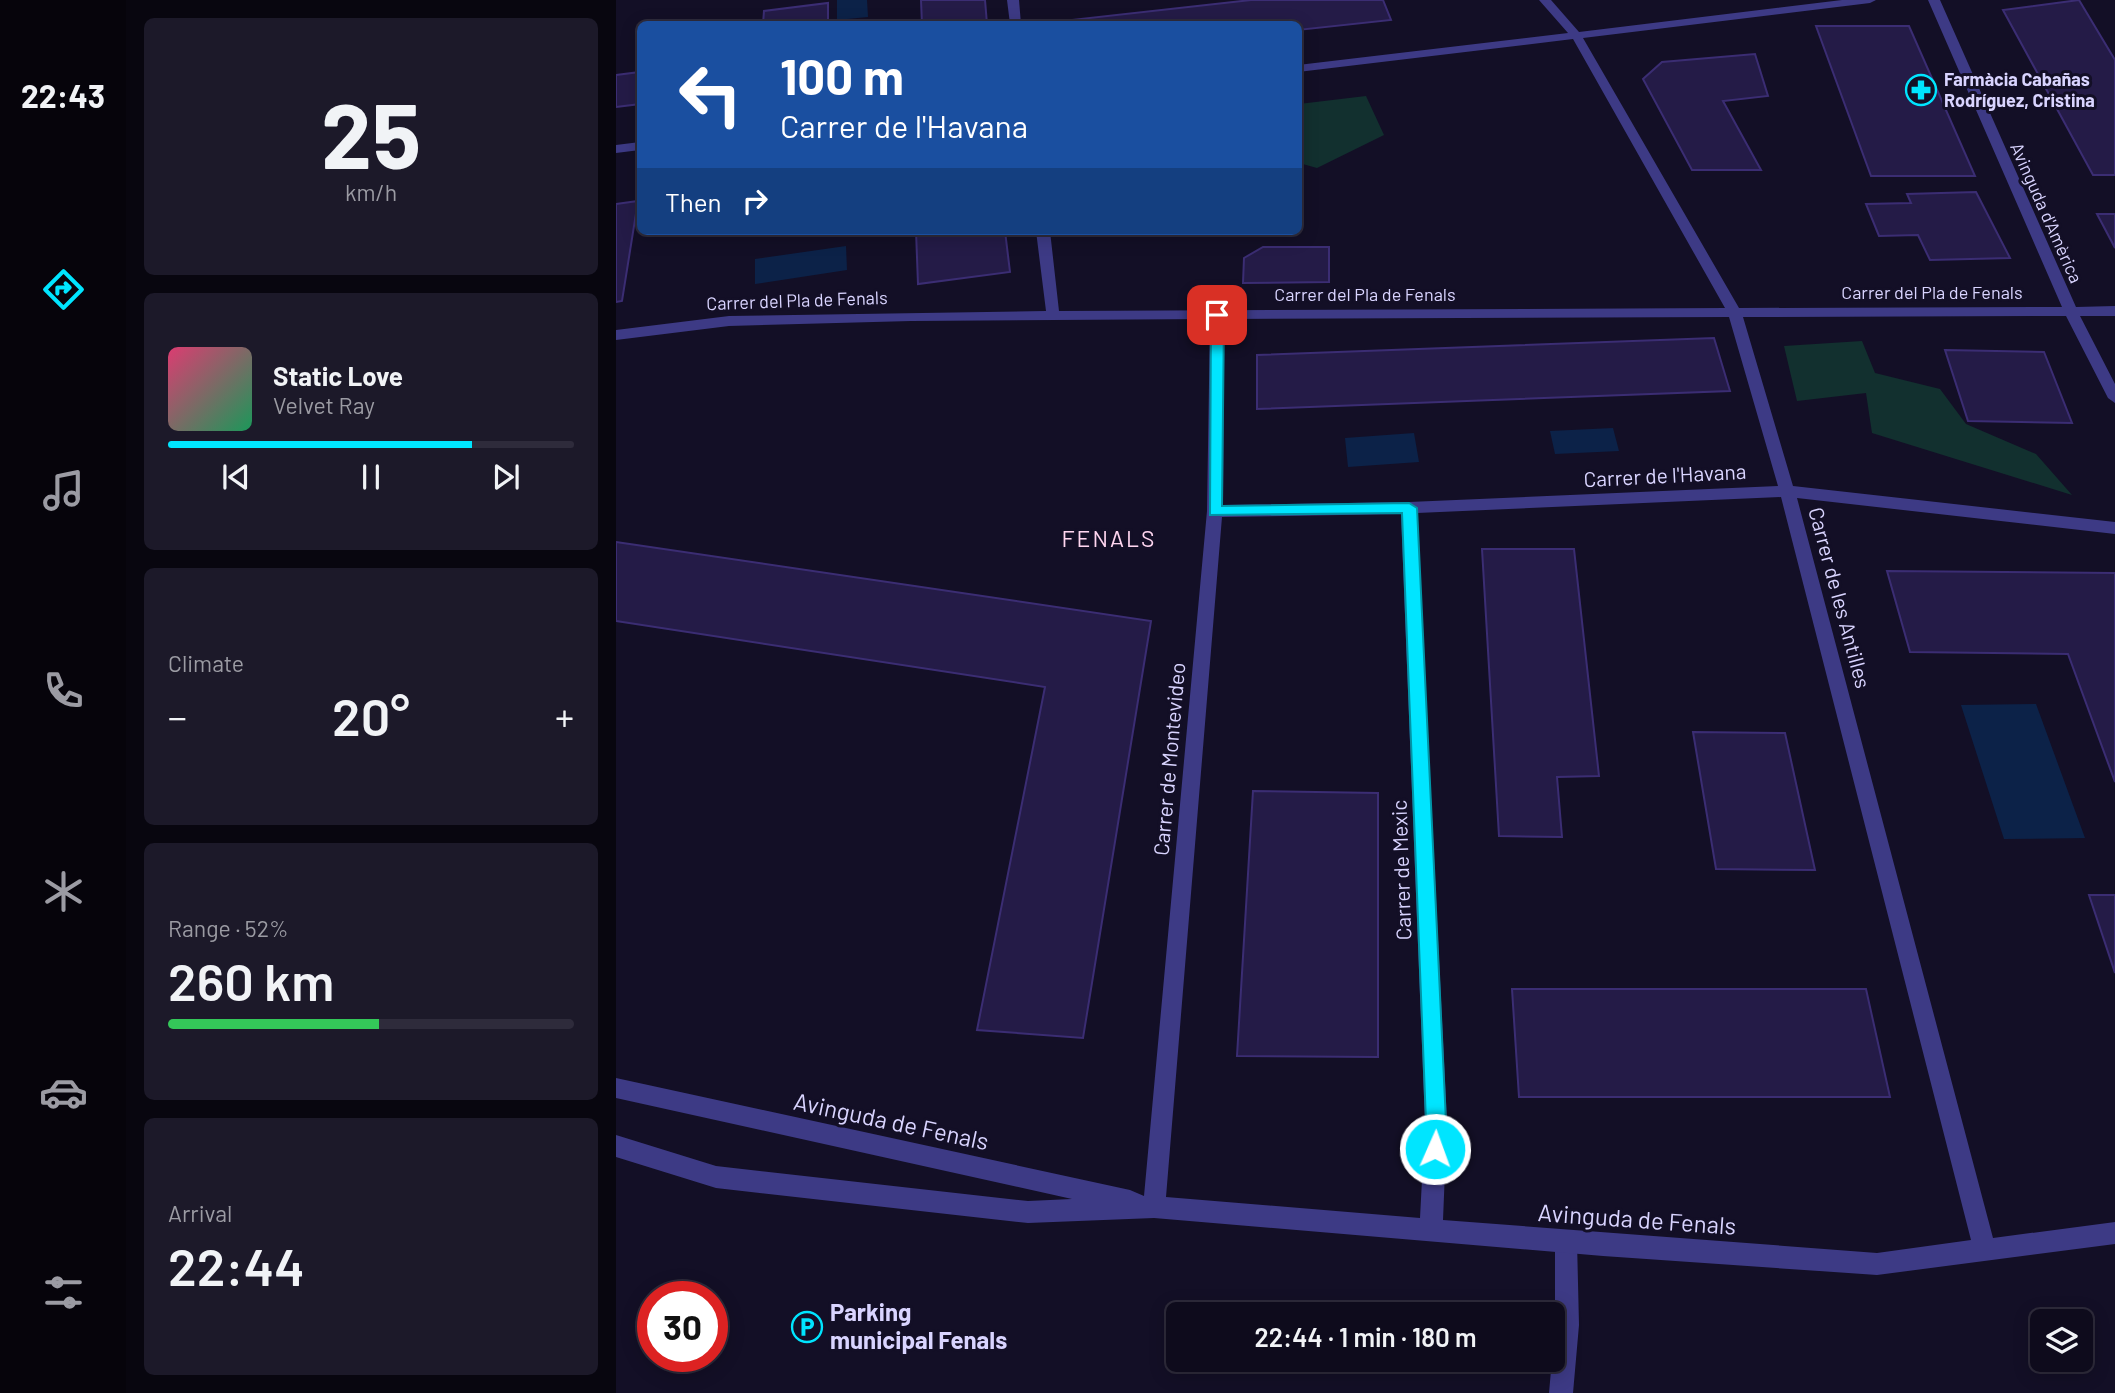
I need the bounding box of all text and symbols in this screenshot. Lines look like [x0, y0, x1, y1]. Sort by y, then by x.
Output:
text: 100 m [780, 46, 904, 105]
icon: left [665, 49, 756, 140]
place label: Farmàcia Cabañas Rodríguez, Cristina [1944, 68, 2095, 111]
pharmacy icon: Farmàcia Cabañas Rodríguez, Cristina [1904, 73, 1938, 107]
text: 22:43 [21, 76, 105, 114]
text: 25 [321, 78, 421, 187]
text: Carrer de l'Havana [780, 106, 1028, 144]
street label: Avinguda d'Amèrica [2006, 139, 2088, 286]
text: km/h [345, 178, 397, 206]
icon: right [736, 182, 774, 220]
text: Then [665, 186, 722, 217]
icon: directions [39, 265, 88, 314]
street label: Carrer del Pla de Fenals [1841, 281, 2023, 303]
street label: Carrer del Pla de Fenals [1274, 283, 1456, 305]
pin [1187, 285, 1247, 345]
street label: Carrer del Pla de Fenals [706, 286, 888, 314]
icon: arrive [1198, 296, 1236, 334]
text: Static Love [273, 360, 403, 391]
text: Velvet Ray [273, 391, 375, 419]
icon: previous [217, 458, 255, 496]
icon: pause [352, 458, 390, 496]
icon: next [487, 458, 525, 496]
street label: Carrer de l'Havana [1583, 458, 1747, 491]
icon: music [39, 466, 88, 515]
street label: Carrer de les Antilles [1804, 504, 1877, 691]
district label: FENALS [1062, 524, 1156, 552]
text: Climate [168, 649, 244, 677]
street label: Carrer de Montevideo [1148, 661, 1189, 857]
icon: phone [39, 666, 88, 715]
text: 20° [332, 684, 410, 746]
text: − [168, 693, 187, 739]
text: + [555, 693, 574, 739]
street label: Carrer de Mexic [1386, 799, 1415, 941]
icon: climate [39, 867, 88, 916]
text: Range · 52% [168, 914, 288, 942]
text: 260 km [168, 949, 334, 1011]
icon: car [39, 1068, 88, 1117]
street label: Avinguda de Fenals [791, 1086, 991, 1155]
position arrow [1398, 1112, 1472, 1186]
street label: Avinguda de Fenals [1537, 1197, 1737, 1240]
text: Arrival [168, 1199, 232, 1227]
text: 22:44 [168, 1234, 305, 1296]
icon: filters [39, 1268, 88, 1317]
speed limit sign: 30 [637, 1281, 728, 1372]
place label: Parking municipal Fenals [830, 1297, 1007, 1354]
map controls [2030, 1309, 2093, 1372]
button: layers [2030, 1309, 2093, 1372]
parking icon: Parking municipal Fenals [790, 1310, 824, 1344]
text: 22:44 · 1 min · 180 m [1254, 1321, 1477, 1352]

